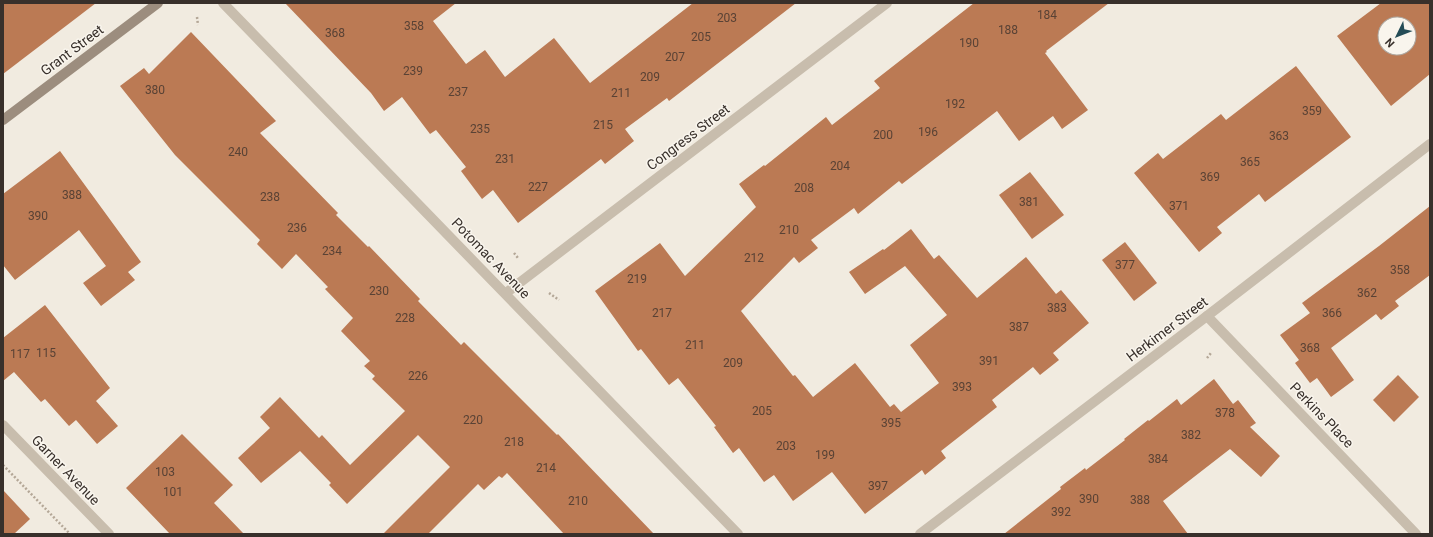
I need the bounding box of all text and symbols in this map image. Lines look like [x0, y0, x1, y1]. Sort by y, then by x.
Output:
house number: 184 [1037, 8, 1057, 22]
house number: 203 [717, 11, 737, 25]
north arrow [1377, 16, 1417, 56]
house number: 358 [404, 19, 424, 33]
street label: Grant Street [37, 21, 107, 79]
house number: 188 [998, 23, 1018, 37]
house number: 368 [325, 26, 345, 40]
house number: 205 [691, 30, 711, 44]
text: N [1382, 35, 1397, 50]
house number: 190 [959, 36, 979, 50]
house number: 207 [665, 50, 685, 64]
house number: 239 [403, 64, 423, 78]
house number: 209 [640, 70, 660, 84]
house number: 380 [145, 83, 165, 97]
house number: 237 [448, 85, 468, 99]
house number: 211 [611, 86, 631, 100]
house number: 192 [945, 97, 965, 111]
street label: Congress Street [643, 100, 733, 173]
house number: 359 [1302, 104, 1322, 118]
house number: 215 [593, 118, 613, 132]
house number: 235 [470, 122, 490, 136]
house number: 196 [918, 125, 938, 139]
house number: 200 [873, 128, 893, 142]
house number: 363 [1269, 129, 1289, 143]
house number: 240 [228, 145, 248, 159]
house number: 231 [495, 152, 515, 166]
house number: 365 [1240, 155, 1260, 169]
house number: 204 [830, 159, 850, 173]
house number: 369 [1200, 170, 1220, 184]
house number: 227 [528, 180, 548, 194]
house number: 208 [794, 181, 814, 195]
house number: 388 [62, 188, 82, 202]
house number: 238 [260, 190, 280, 204]
house number: 381 [1019, 195, 1039, 209]
house number: 371 [1169, 199, 1189, 213]
house number: 390 [28, 209, 48, 223]
street label: Potomac Avenue [449, 214, 533, 302]
house number: 236 [287, 221, 307, 235]
house number: 210 [779, 223, 799, 237]
house number: 234 [322, 244, 342, 258]
house number: 212 [744, 251, 764, 265]
house number: 377 [1115, 258, 1135, 272]
house number: 358 [1390, 263, 1410, 277]
house number: 219 [627, 272, 647, 286]
house number: 230 [369, 284, 389, 298]
house number: 362 [1357, 286, 1377, 300]
street label: Herkimer Street [1123, 293, 1211, 365]
house number: 383 [1047, 301, 1067, 315]
house number: 217 [652, 306, 672, 320]
house number: 366 [1322, 306, 1342, 320]
house number: 228 [395, 311, 415, 325]
house number: 387 [1009, 320, 1029, 334]
house number: 211 [685, 338, 705, 352]
house number: 368 [1300, 341, 1320, 355]
house number: 115 [36, 346, 56, 360]
house number: 117 [10, 347, 30, 361]
house number: 391 [979, 354, 999, 368]
house number: 209 [723, 356, 743, 370]
house number: 226 [408, 369, 428, 383]
street label: Perkins Place [1287, 379, 1357, 451]
house number: 393 [952, 380, 972, 394]
house number: 205 [752, 404, 772, 418]
house number: 378 [1215, 406, 1235, 420]
house number: 220 [463, 413, 483, 427]
house number: 395 [881, 416, 901, 430]
house number: 382 [1181, 428, 1201, 442]
street label: Garner Avenue [29, 432, 103, 508]
house number: 218 [504, 435, 524, 449]
house number: 203 [776, 439, 796, 453]
house number: 199 [815, 448, 835, 462]
house number: 384 [1148, 452, 1168, 466]
house number: 214 [536, 461, 556, 475]
house number: 103 [155, 465, 175, 479]
house number: 397 [868, 479, 888, 493]
house number: 101 [163, 485, 183, 499]
house number: 390 [1079, 492, 1099, 506]
house number: 388 [1130, 493, 1150, 507]
house number: 210 [568, 494, 588, 508]
house number: 392 [1051, 505, 1071, 519]

